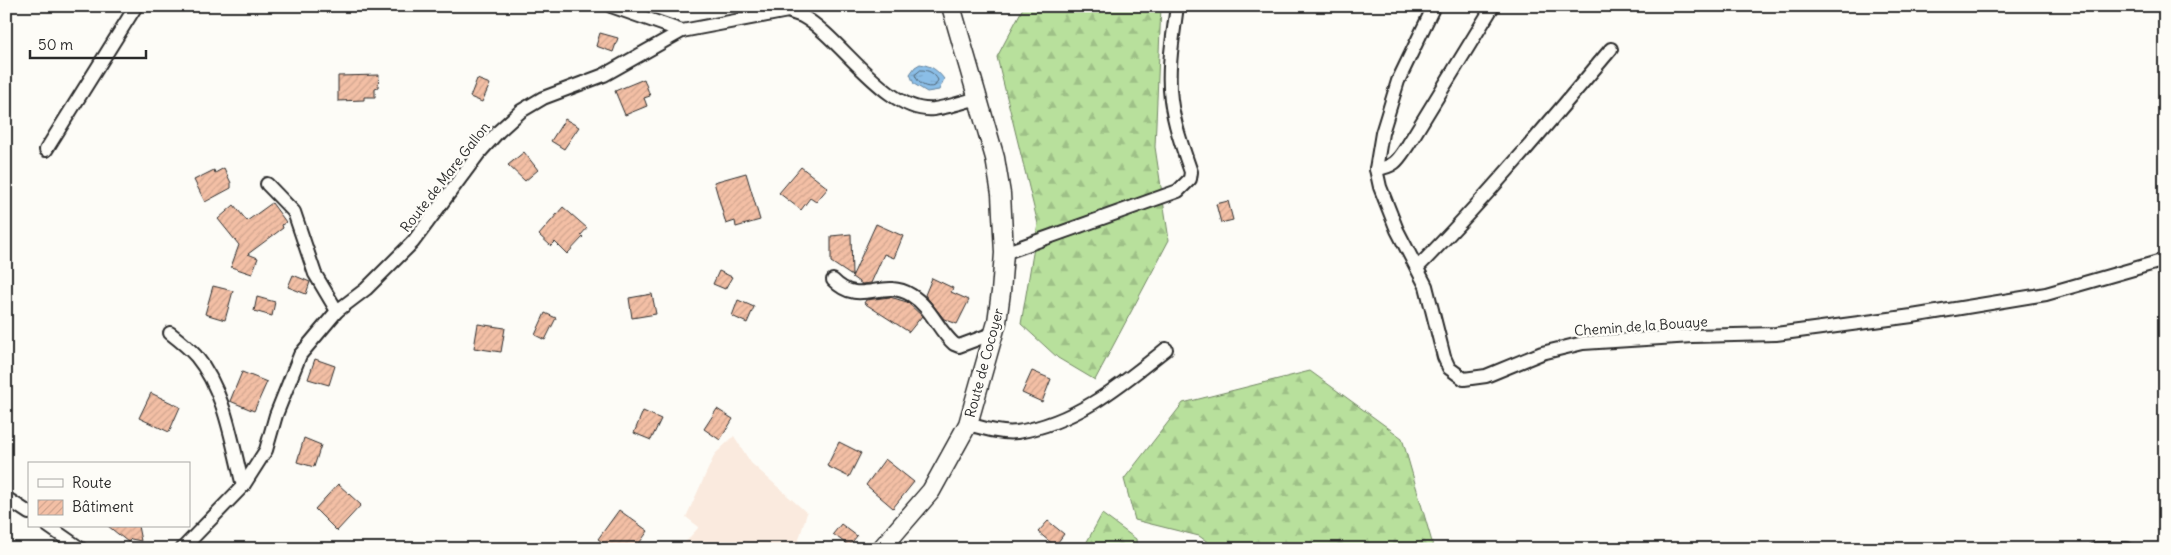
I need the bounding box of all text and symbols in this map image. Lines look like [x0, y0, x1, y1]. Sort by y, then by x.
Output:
scale bar [30, 28, 146, 60]
text: 50 m [38, 35, 73, 54]
street label: Route de Mare Gallon [396, 118, 494, 236]
street label: Route de Cocoyer [961, 306, 1007, 420]
street label: Chemin de la Bouaye [1574, 312, 1708, 340]
legend [28, 462, 190, 528]
text: Route [72, 473, 112, 492]
text: Bâtiment [72, 497, 134, 516]

